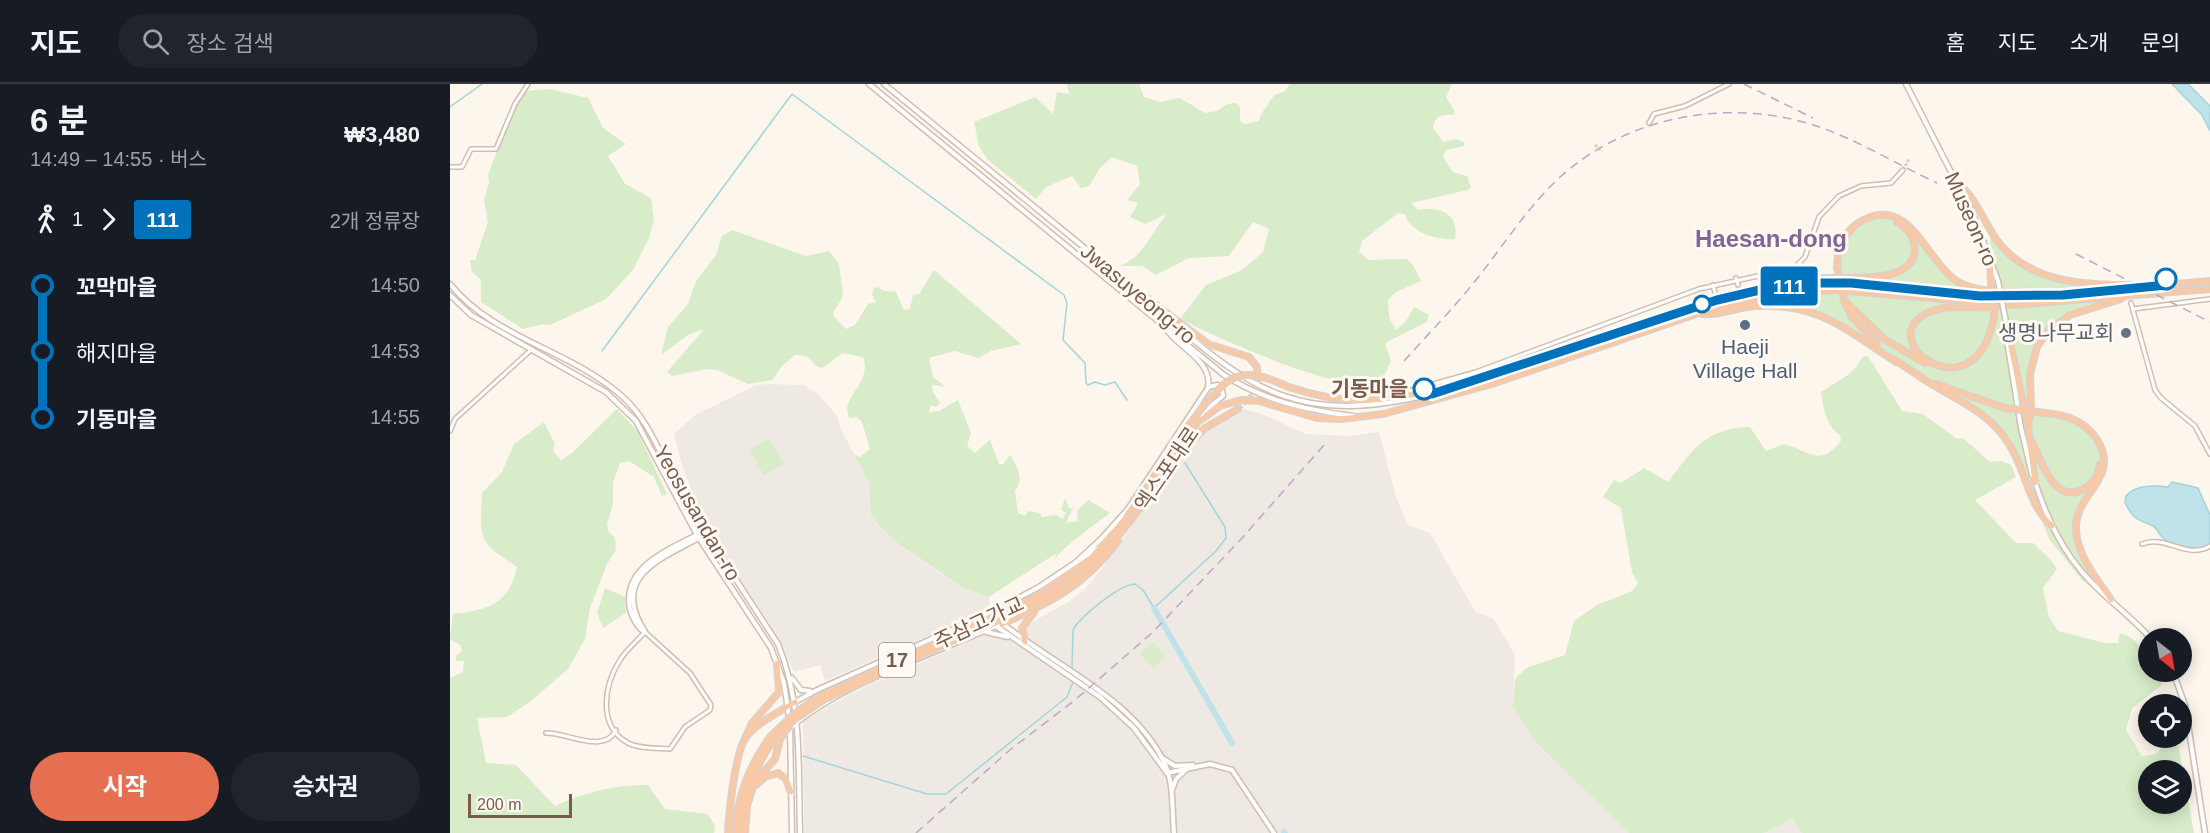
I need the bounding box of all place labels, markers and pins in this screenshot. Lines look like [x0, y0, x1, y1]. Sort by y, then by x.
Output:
unlabelled marker [2155, 268, 2177, 290]
unlabelled marker [1693, 295, 1711, 313]
marker: Haeji Village Hall [1738, 318, 1752, 332]
place label: 생명나무교회 [1998, 321, 2114, 344]
marker: 생명나무교회 [2119, 326, 2133, 340]
place label: Haeji Village Hall [1693, 335, 1797, 382]
place label: 기동마을 [1331, 377, 1408, 400]
marker: 기동마을 [1413, 378, 1435, 400]

